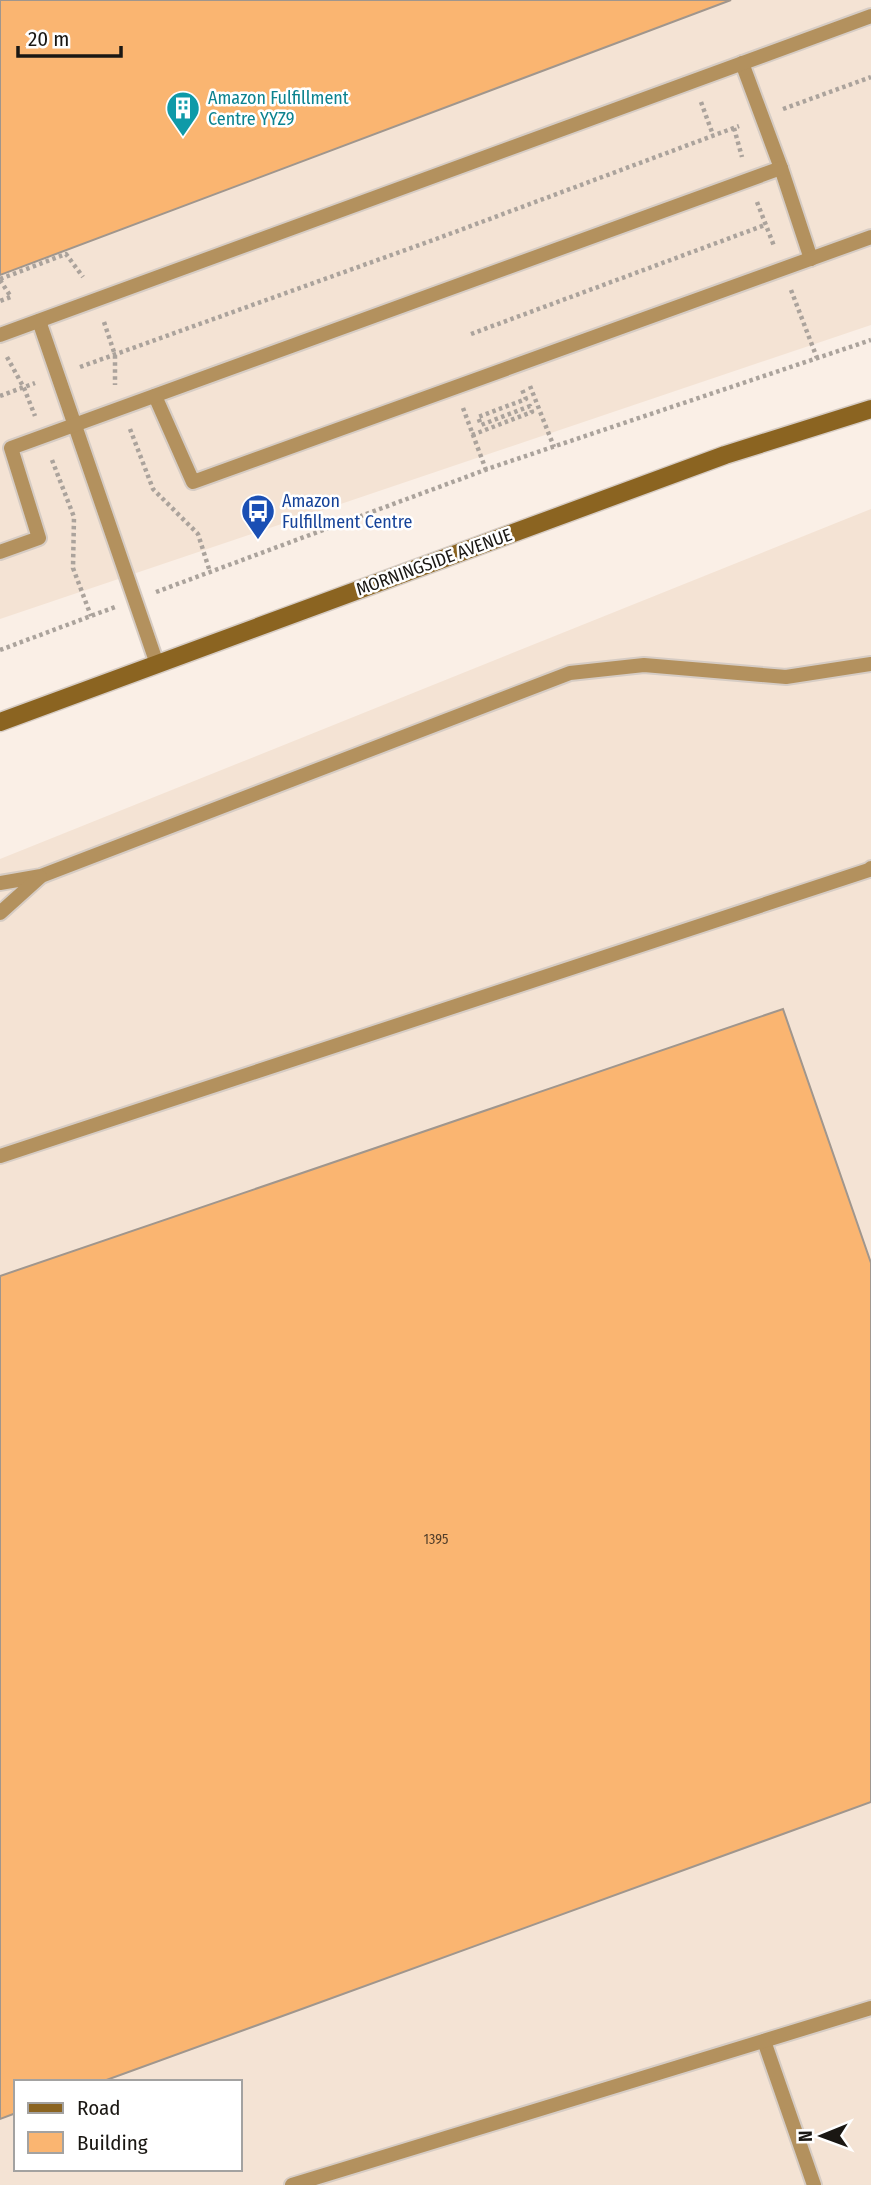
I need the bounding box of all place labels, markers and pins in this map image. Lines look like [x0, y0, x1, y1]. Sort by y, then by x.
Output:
place label: Amazon Fulfillment Centre YYZ9 [208, 87, 349, 130]
building icon: Amazon Fulfillment Centre YYZ9 [164, 89, 202, 138]
place label: Amazon Fulfillment Centre [282, 490, 412, 533]
bus stop icon: Amazon Fulfillment Centre [239, 492, 277, 541]

